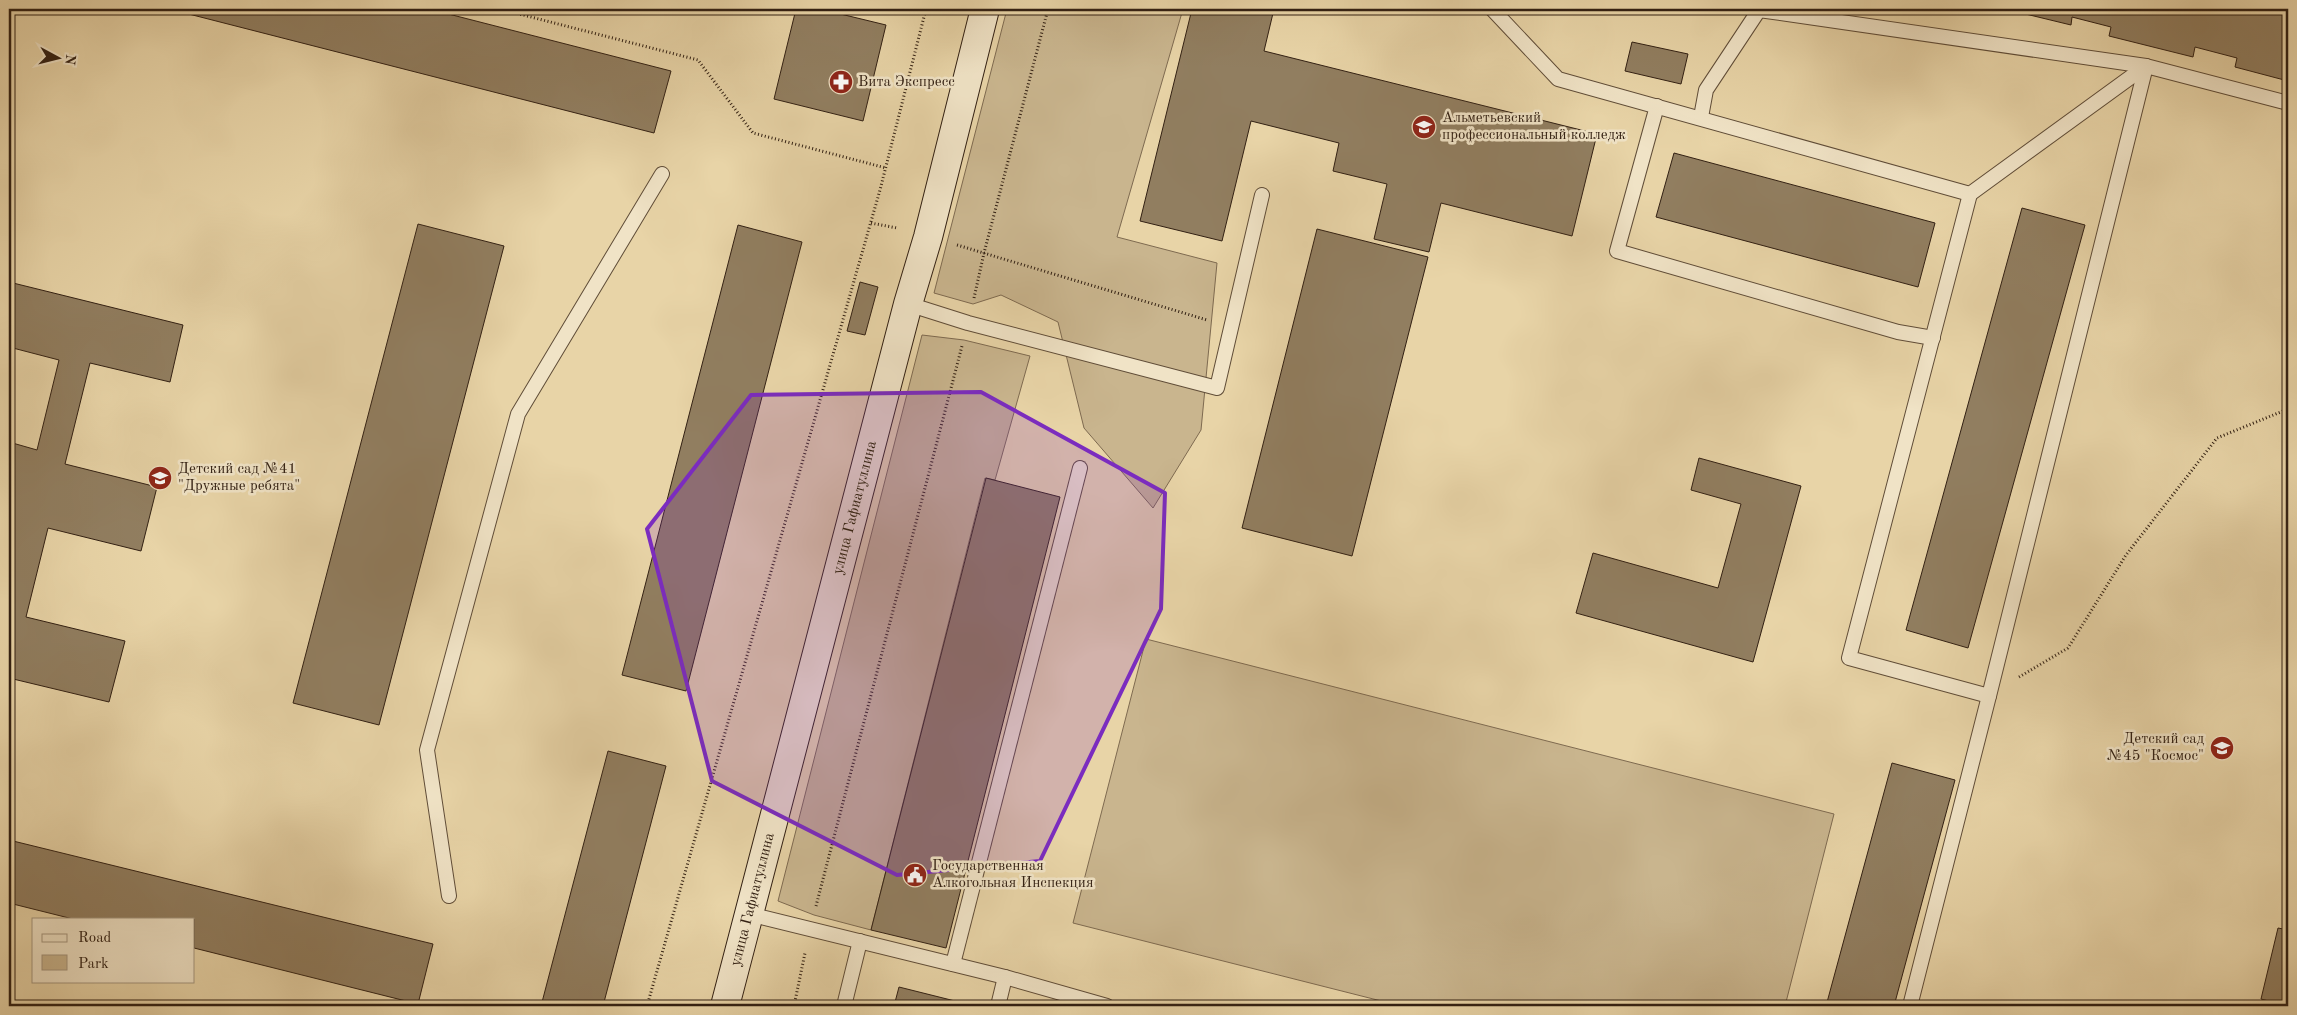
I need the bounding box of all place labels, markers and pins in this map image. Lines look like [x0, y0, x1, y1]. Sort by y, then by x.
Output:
pharmacy icon: Вита Экспресс [828, 69, 854, 95]
place label: Вита Экспресс [858, 75, 955, 90]
place label: Альметьевский профессиональный колледж [1442, 111, 1626, 143]
school or university icon: Альметьевский профессиональный колледж [1411, 114, 1437, 140]
place label: Детский сад №41 "Дружные ребята" [178, 462, 300, 494]
school or university icon: Детский сад №41 "Дружные ребята" [147, 465, 173, 491]
place label: Детский сад №45 "Космос" [2107, 732, 2205, 764]
school or university icon: Детский сад №45 "Космос" [2209, 735, 2235, 761]
place label: Государственная Алкогольная Инспекция [932, 859, 1094, 891]
public building icon: Государственная Алкогольная Инспекция [902, 862, 928, 888]

